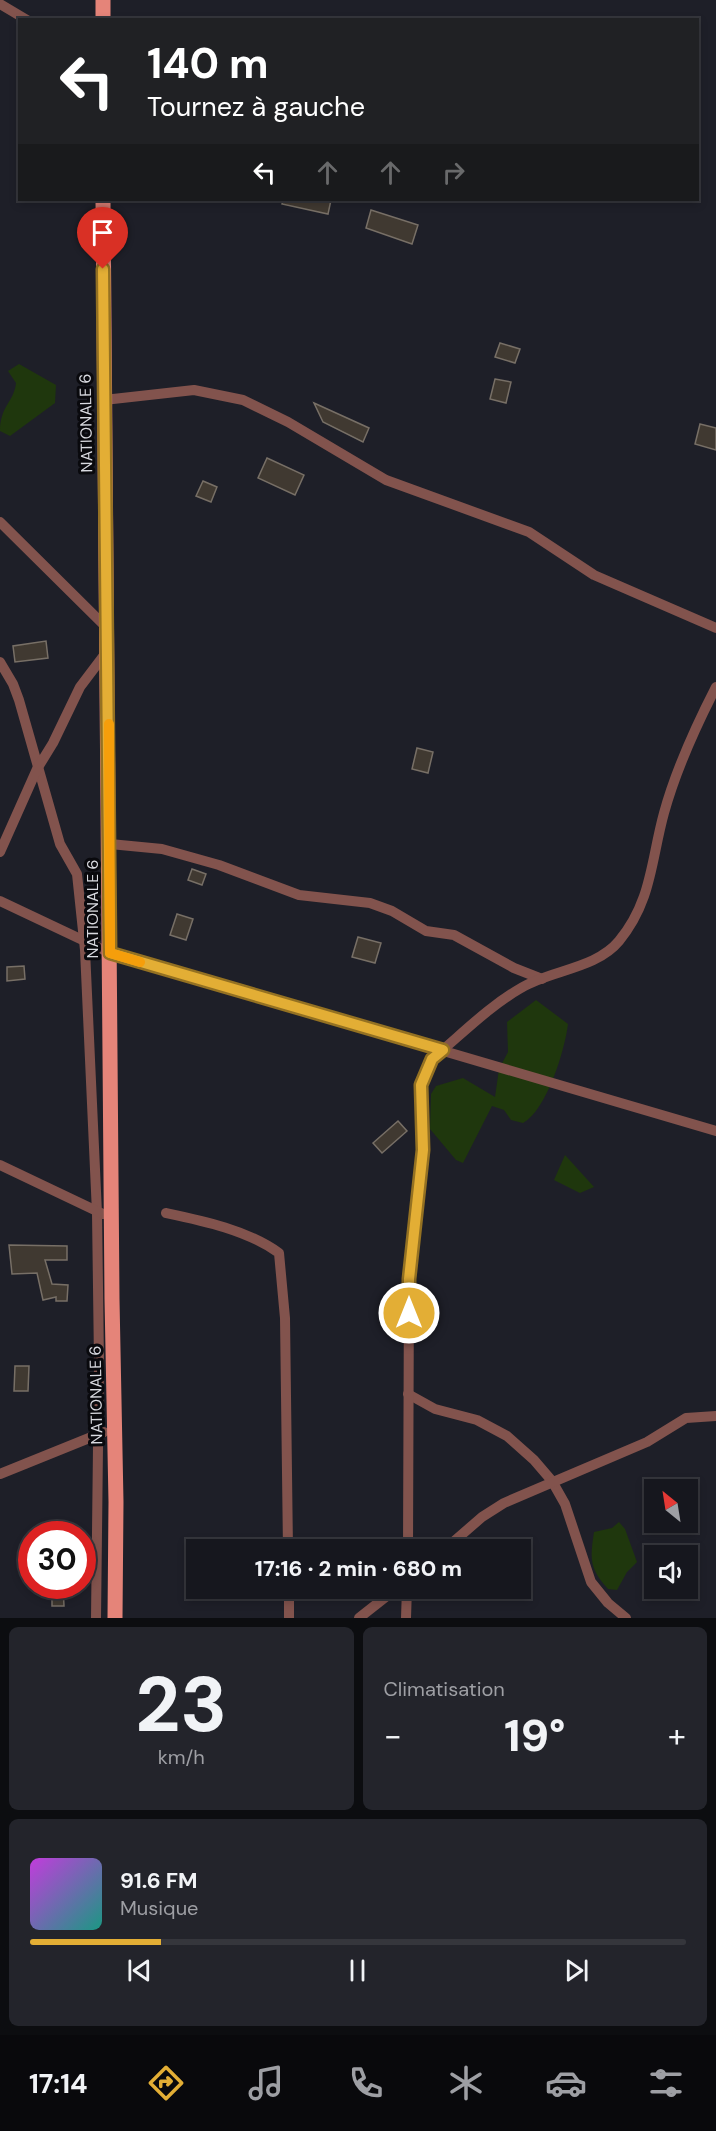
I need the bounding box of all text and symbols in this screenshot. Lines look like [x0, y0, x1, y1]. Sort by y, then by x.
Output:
text: 140 m [147, 36, 269, 91]
icon: left [48, 42, 126, 120]
text: Tournez à gauche [147, 89, 365, 124]
icon: left [248, 156, 281, 189]
icon: ahead [311, 156, 344, 189]
icon: ahead [374, 156, 407, 189]
icon: right [437, 156, 470, 189]
pin [77, 207, 128, 269]
icon: arrive [86, 216, 119, 249]
street label: NATIONALE 6 [75, 373, 97, 473]
street label: NATIONALE 6 [82, 860, 103, 958]
position arrow [377, 1281, 441, 1345]
street label: NATIONALE 6 [85, 1345, 107, 1445]
north arrow [644, 1479, 698, 1533]
map controls [644, 1479, 698, 1599]
speed limit sign: 30 [18, 1521, 96, 1599]
button: sound [644, 1545, 698, 1599]
text: 17:16 · 2 min · 680 m [255, 1554, 462, 1583]
text: 23 [135, 1654, 227, 1755]
text: Climatisation [384, 1676, 505, 1702]
text: 19° [504, 1706, 566, 1765]
text: − [384, 1714, 402, 1757]
text: + [668, 1714, 686, 1757]
text: km/h [158, 1744, 205, 1770]
text: 91.6 FM [120, 1866, 198, 1895]
text: Musique [120, 1895, 198, 1921]
icon: previous [123, 1954, 156, 1987]
icon: pause [341, 1954, 374, 1987]
icon: next [560, 1954, 593, 1987]
icon: directions [145, 2062, 187, 2104]
icon: music [245, 2062, 287, 2104]
icon: phone [345, 2062, 387, 2104]
icon: climate [445, 2062, 487, 2104]
icon: car [545, 2062, 587, 2104]
icon: filters [645, 2062, 687, 2104]
text: 17:14 [29, 2066, 88, 2101]

